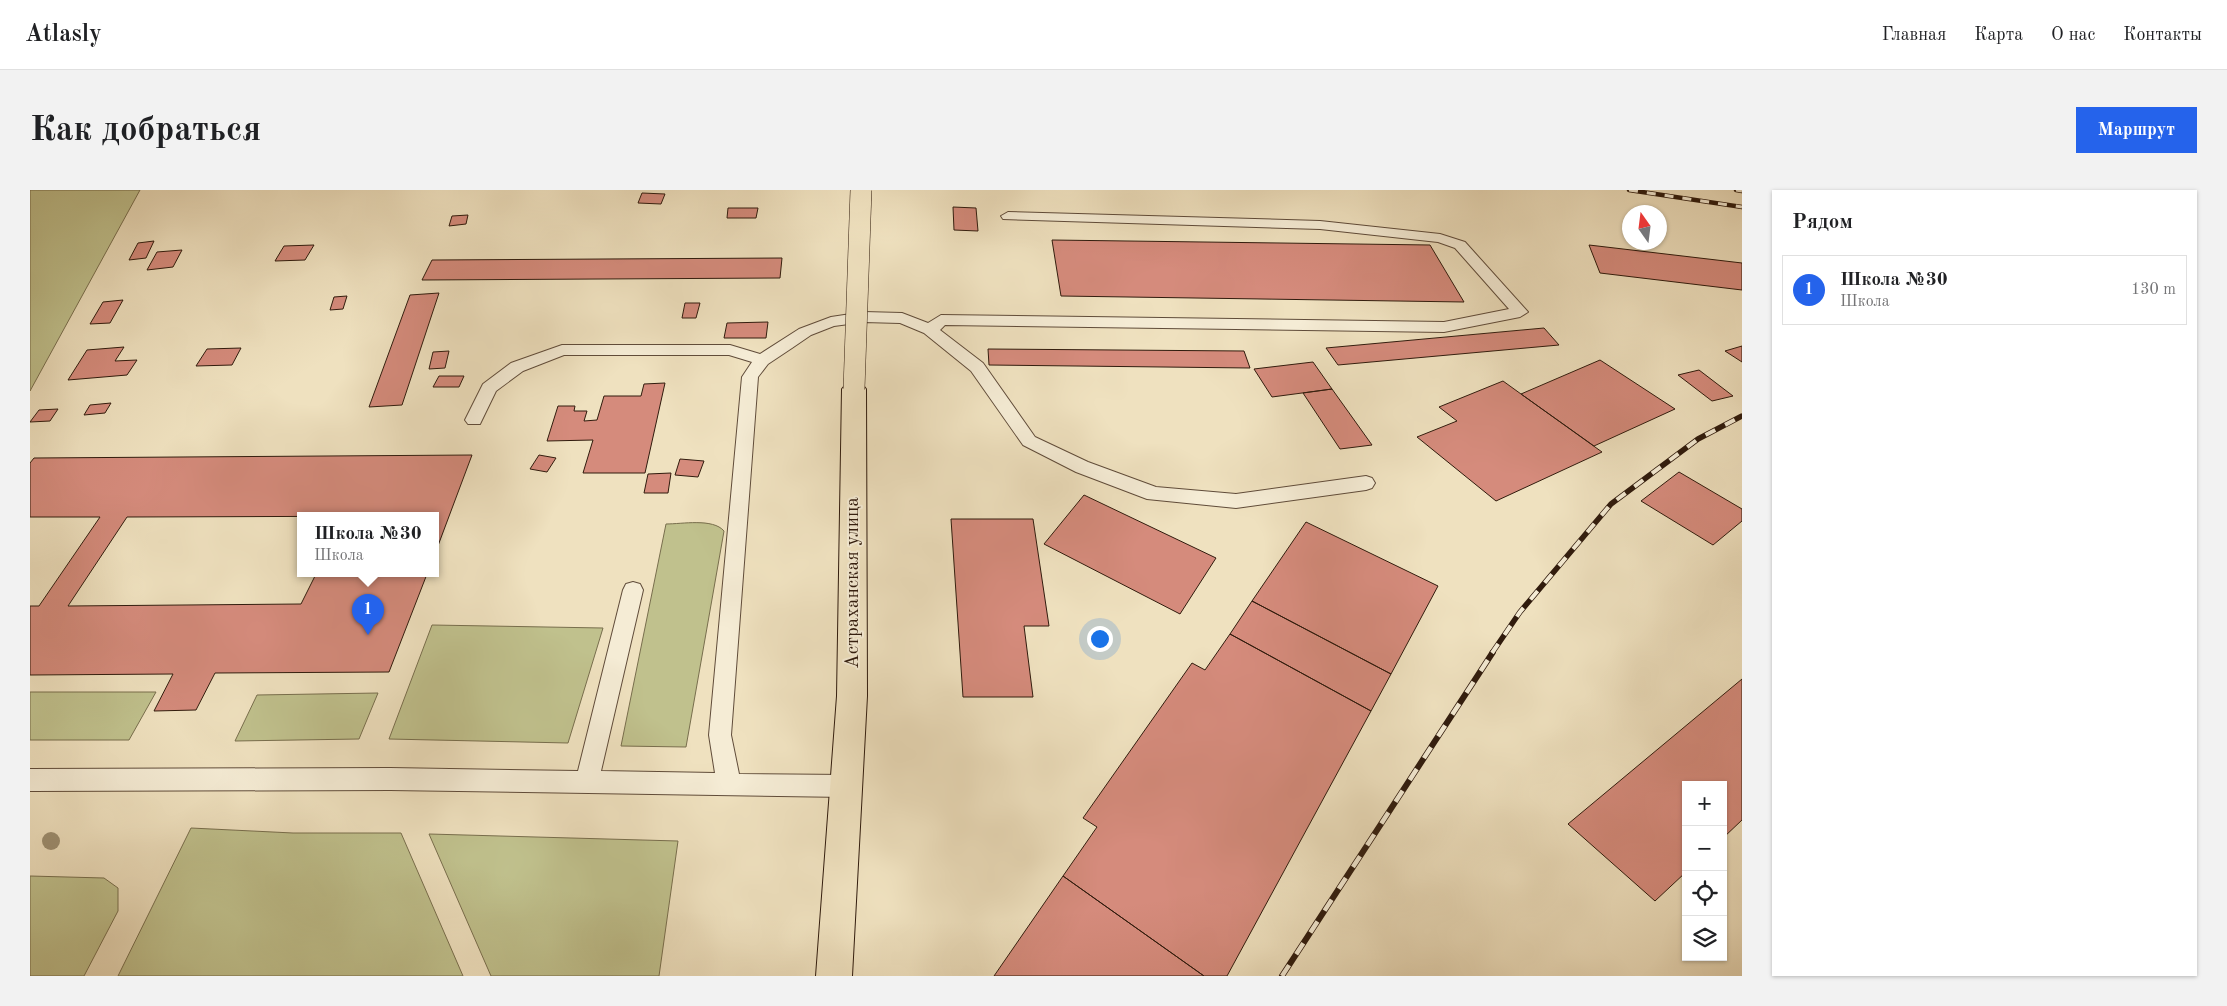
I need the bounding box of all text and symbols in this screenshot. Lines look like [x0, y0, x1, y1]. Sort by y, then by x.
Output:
text: Atlasly [25, 23, 102, 47]
text: Главная [1882, 26, 1946, 44]
text: Карта [1974, 26, 2023, 44]
text: О нас [2051, 26, 2095, 44]
text: Контакты [2123, 26, 2202, 44]
button: Маршрут [2076, 107, 2197, 153]
text: Как добраться [30, 113, 261, 148]
north arrow [1622, 205, 1667, 250]
text: Рядом [1792, 212, 1853, 233]
text: Школа №30 [1840, 271, 1948, 290]
text: 1 [1804, 282, 1814, 298]
text: 130 m [2131, 282, 2176, 298]
text: Школа [1840, 294, 1890, 310]
street label: Астраханская улица [844, 497, 863, 669]
popup [297, 512, 439, 577]
text: Школа №30 [314, 525, 422, 544]
text: Школа [314, 548, 364, 564]
pin: 1 [352, 594, 384, 635]
your location [1087, 626, 1113, 652]
map controls [1682, 781, 1727, 961]
button: + [1682, 781, 1727, 826]
button: − [1682, 826, 1727, 871]
button: locate [1682, 871, 1727, 916]
button: layers [1682, 916, 1727, 961]

